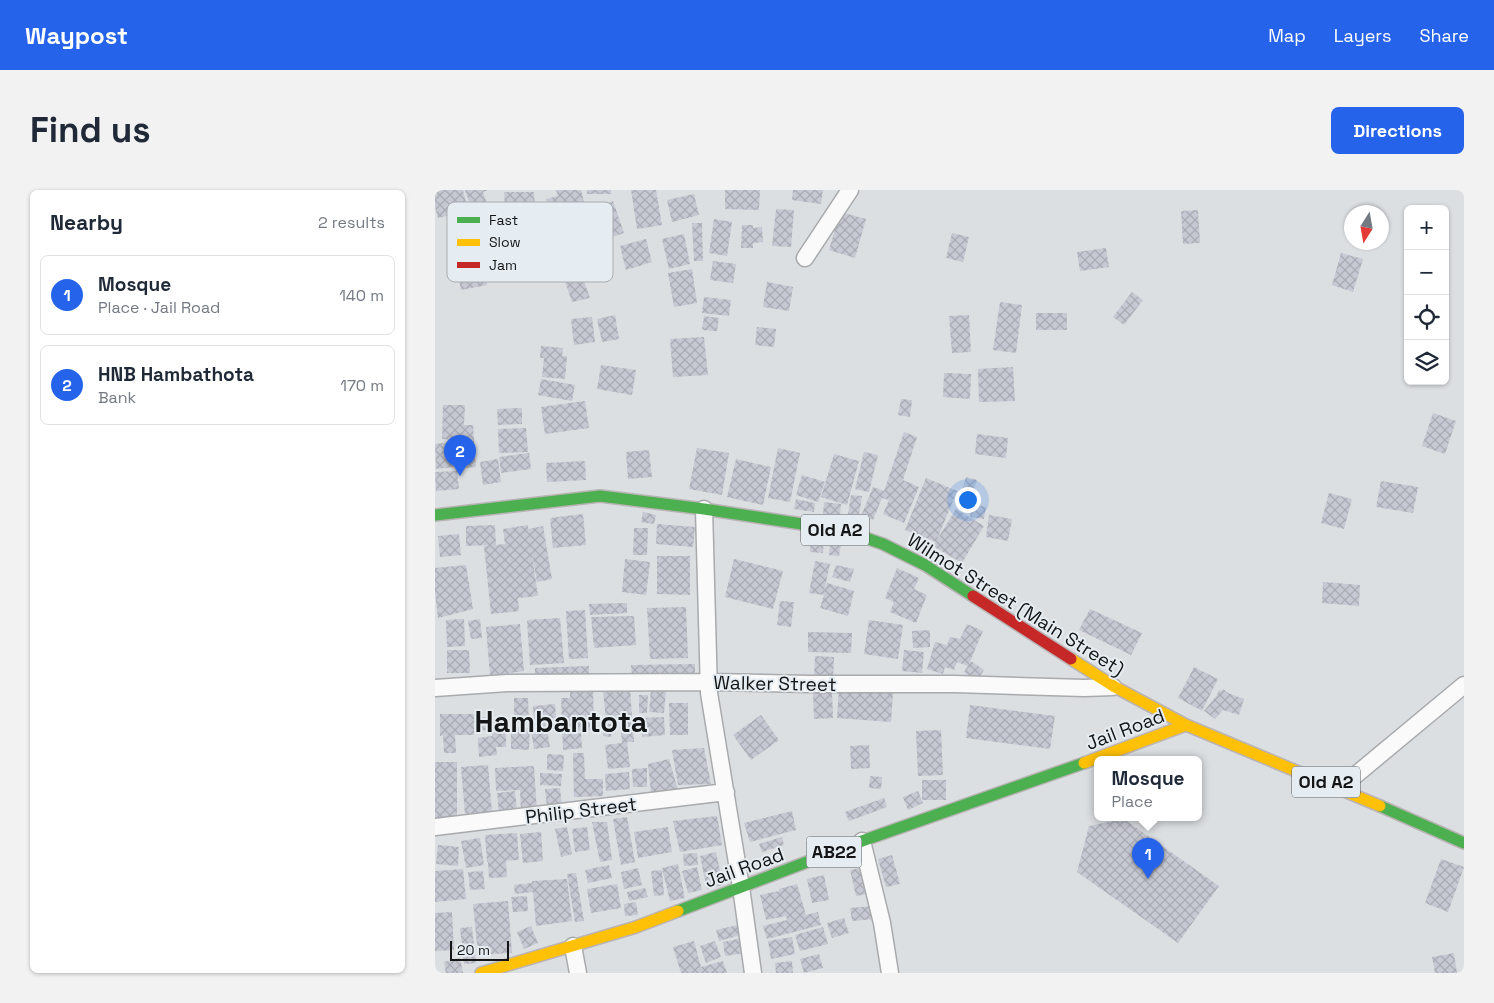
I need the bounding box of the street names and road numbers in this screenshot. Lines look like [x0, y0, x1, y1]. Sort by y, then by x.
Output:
road number: Old A2 [801, 514, 869, 546]
street label: Wilmot Street (Main Street) [903, 527, 1129, 682]
street label: Walker Street [713, 670, 837, 697]
street label: Jail Road [1082, 703, 1168, 756]
road number: Old A2 [1292, 766, 1360, 798]
street label: Philip Street [524, 791, 638, 830]
road number: AB22 [807, 836, 861, 868]
street label: Jail Road [701, 842, 787, 893]

